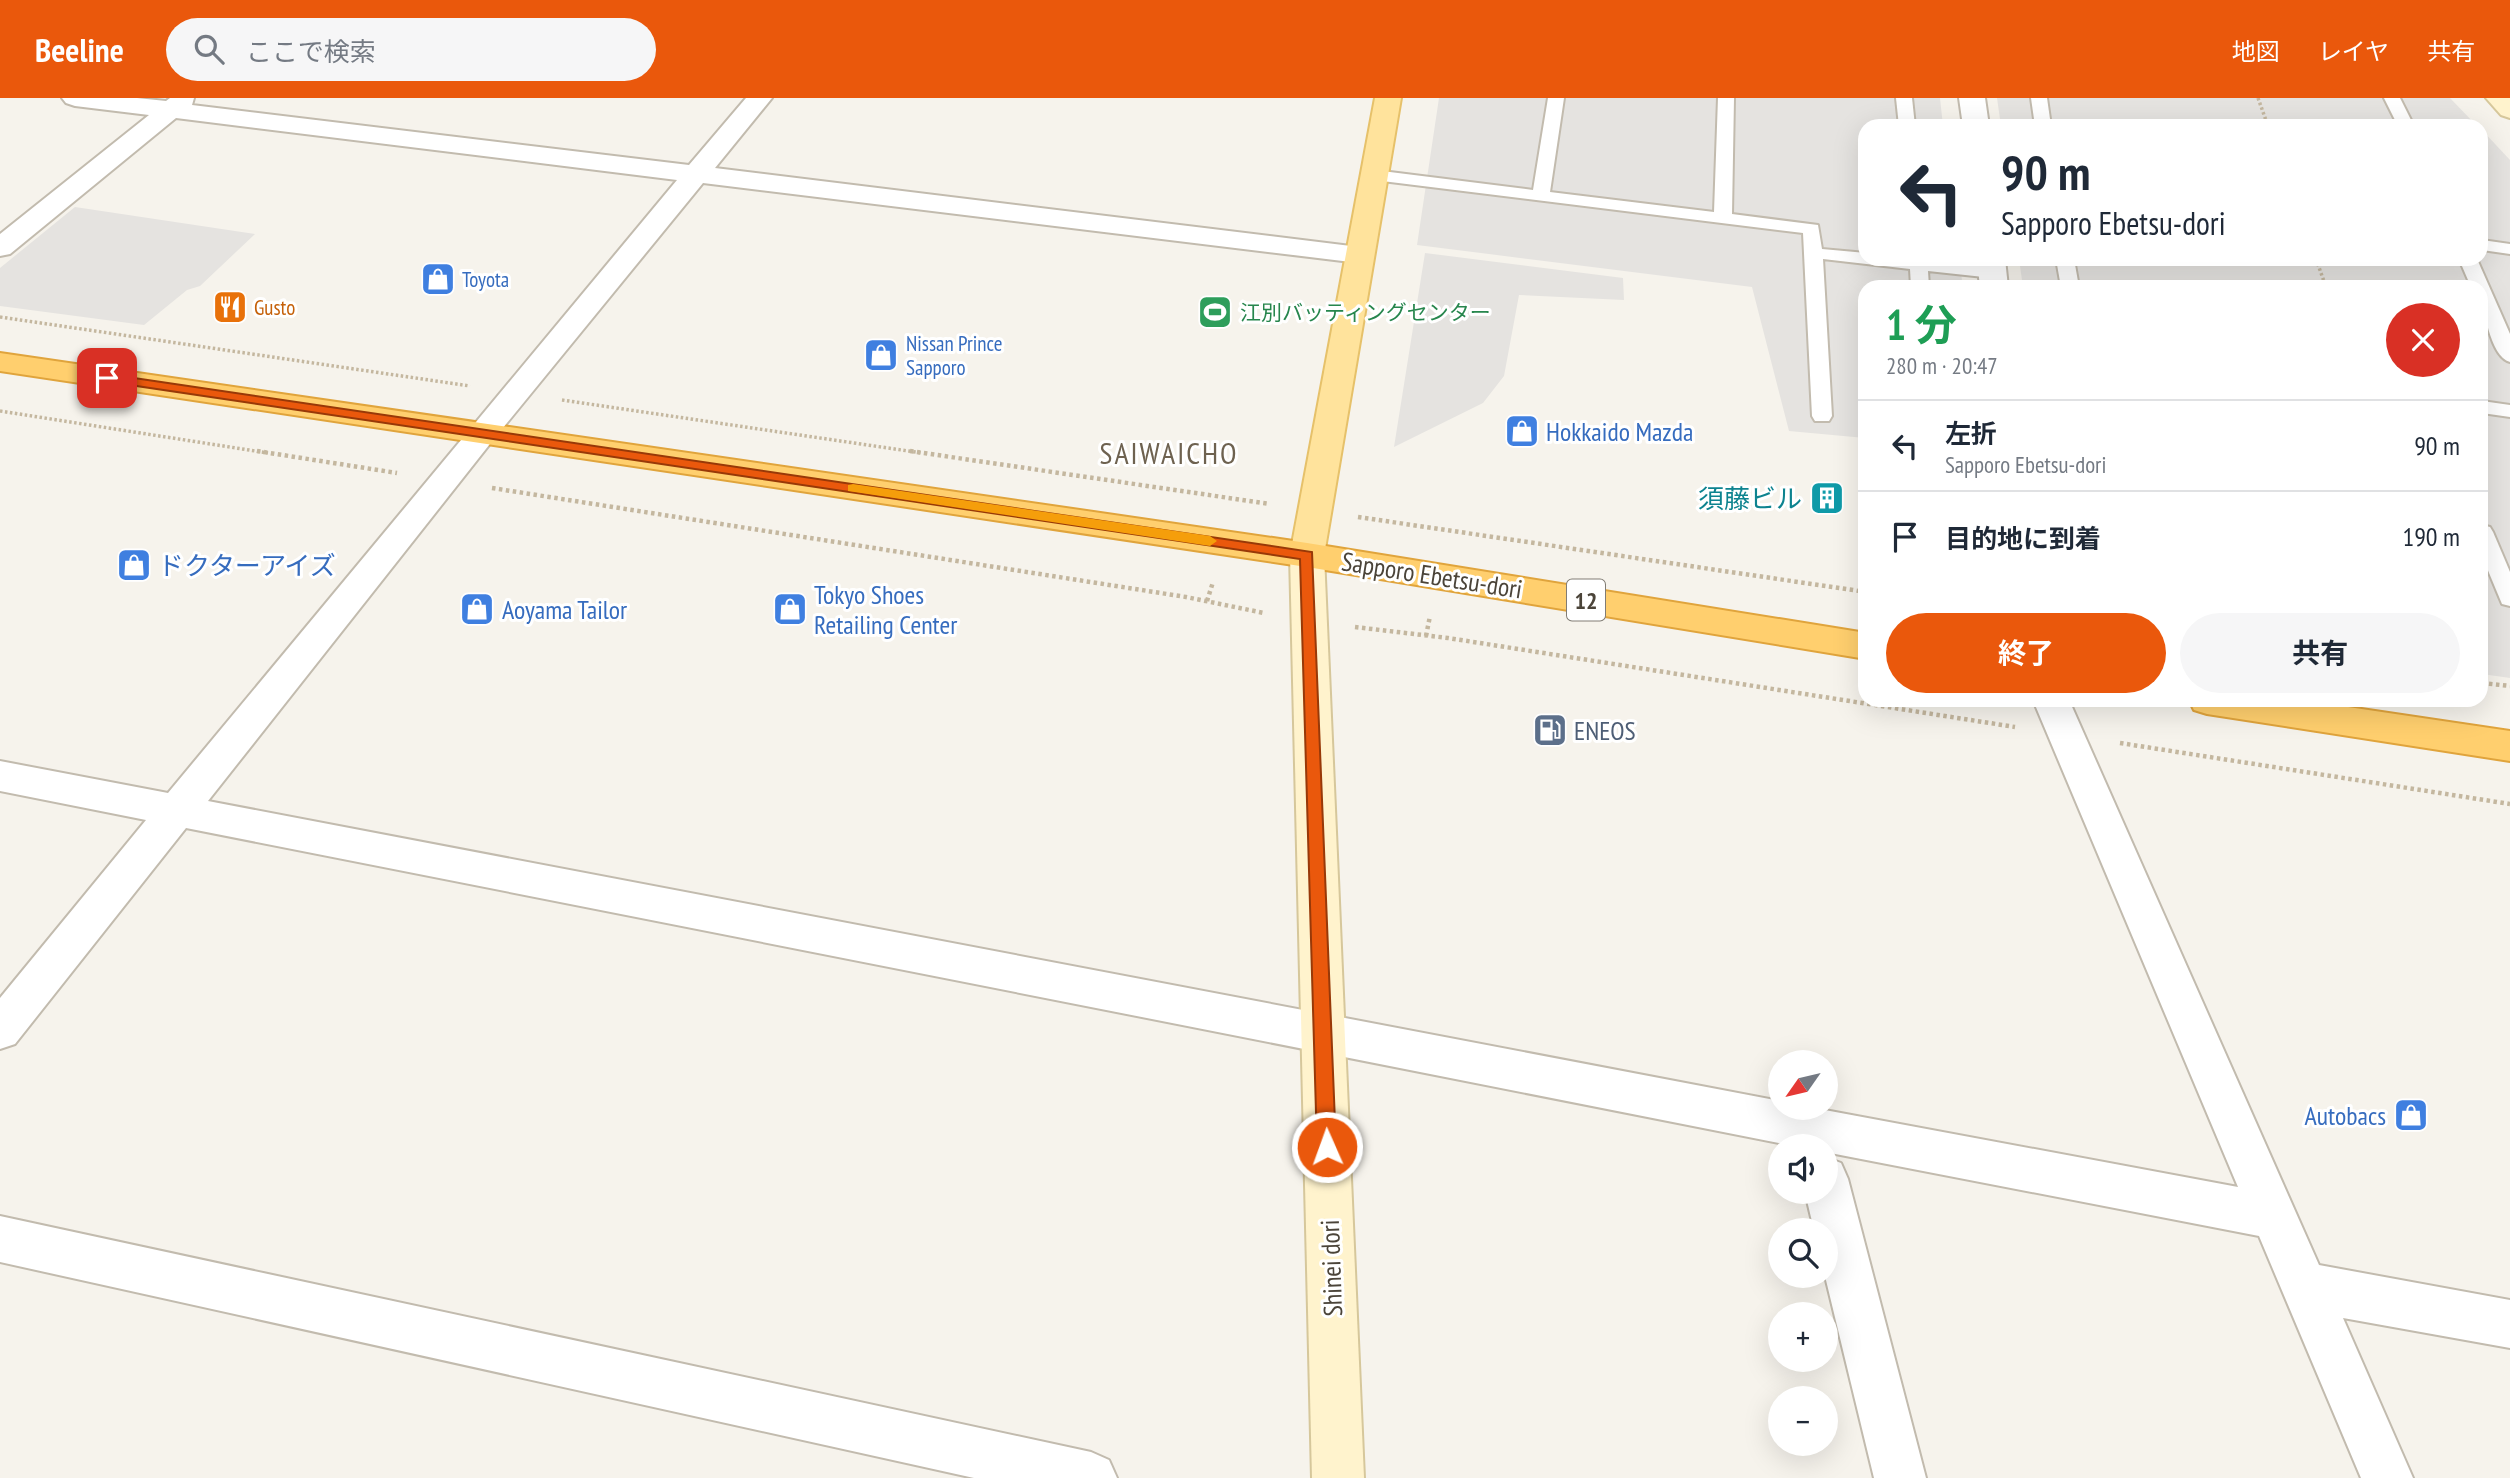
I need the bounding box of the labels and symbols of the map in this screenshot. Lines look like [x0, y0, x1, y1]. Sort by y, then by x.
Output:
shop icon: Toyota [419, 260, 457, 298]
place label: Toyota [462, 266, 509, 293]
restaurant icon: Gusto [211, 288, 249, 326]
sports icon: 江別バッティングセンター [1196, 293, 1234, 331]
place label: Gusto [254, 294, 295, 321]
place label: 江別バッティングセンター [1240, 299, 1491, 326]
place label: Nissan Prince Sapporo [906, 330, 1002, 381]
shop icon: Nissan Prince Sapporo [862, 336, 900, 374]
pin [77, 348, 137, 408]
shop icon: Hokkaido Mazda [1503, 412, 1541, 450]
place label: Hokkaido Mazda [1546, 415, 1693, 448]
district label: SAIWAICHO [1100, 433, 1238, 472]
building icon: 須藤ビル [1808, 479, 1846, 517]
place label: 須藤ビル [1698, 482, 1802, 515]
street label: Sapporo Ebetsu-dori [1339, 544, 1525, 606]
shop icon: ドクターアイズ [115, 546, 153, 584]
place label: ドクターアイズ [158, 549, 336, 582]
place label: Tokyo Shoes Retailing Center [814, 578, 957, 641]
road number: 12 [1567, 579, 1605, 620]
shop icon: Aoyama Tailor [458, 590, 496, 628]
shop icon: Tokyo Shoes Retailing Center [771, 590, 809, 628]
place label: Aoyama Tailor [502, 593, 627, 626]
fuel station icon: ENEOS [1531, 711, 1569, 749]
place label: ENEOS [1574, 714, 1636, 747]
north arrow [1768, 1050, 1838, 1120]
shop icon: Autobacs [2392, 1096, 2430, 1134]
place label: Autobacs [2305, 1099, 2386, 1132]
position arrow [1290, 1110, 1364, 1184]
street label: Shinei dori [1313, 1219, 1349, 1317]

